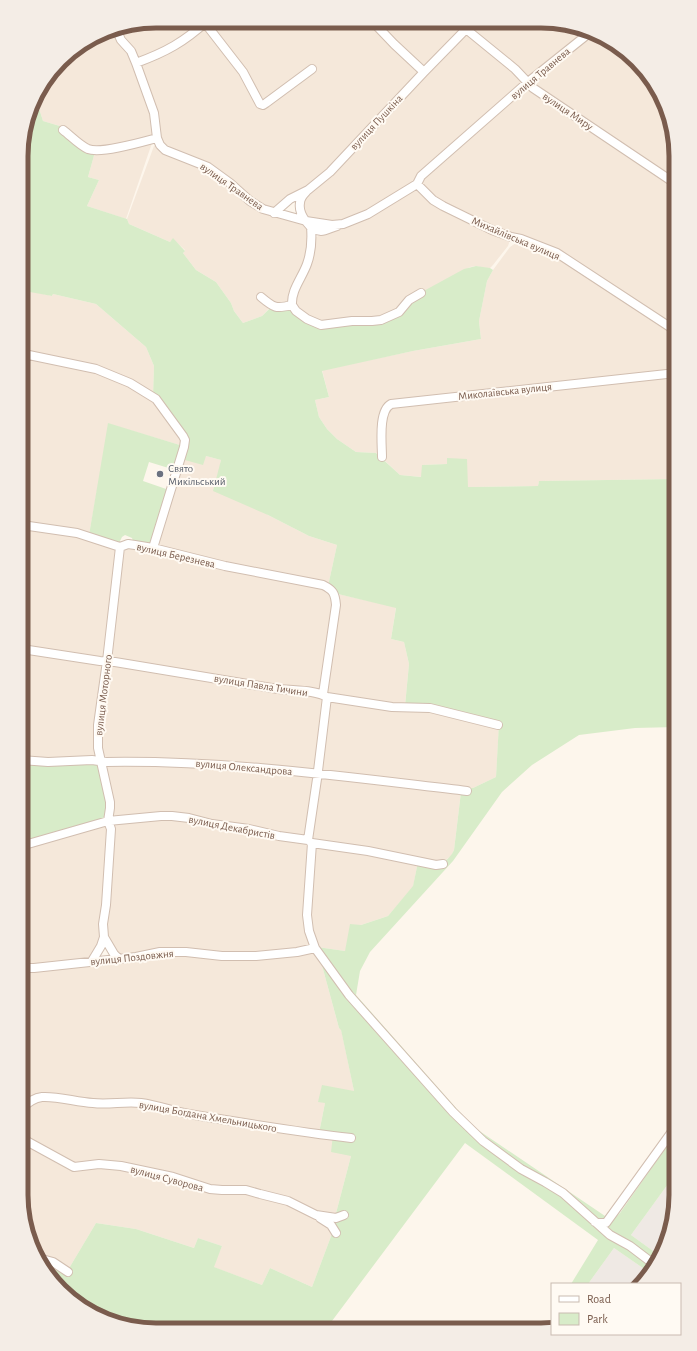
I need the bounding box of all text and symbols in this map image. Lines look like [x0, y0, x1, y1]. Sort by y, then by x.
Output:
street label: вулиця Травнева [508, 45, 572, 101]
street label: вулиця Миру [541, 91, 595, 132]
street label: вулиця Пушкіна [348, 93, 405, 152]
street label: вулиця Травнева [198, 161, 265, 212]
street label: Михайлівська вулиця [470, 215, 562, 262]
street label: Миколаївська вулиця [458, 381, 553, 402]
place label: Свято Микільський [168, 463, 226, 487]
marker: Свято Микільський [155, 469, 165, 479]
street label: вулиця Березнева [135, 541, 216, 570]
street label: вулиця Моторного [93, 654, 114, 736]
street label: вулиця Павла Тичини [213, 673, 309, 698]
street label: вулиця Олександрова [195, 758, 293, 777]
street label: вулиця Декабристів [188, 814, 276, 841]
street label: вулиця Поздовжня [90, 948, 174, 967]
street label: вулиця Богдана Хмельницького [138, 1099, 278, 1134]
street label: вулиця Суворова [129, 1163, 205, 1194]
legend [551, 1283, 681, 1335]
text: Road [587, 1293, 611, 1305]
text: Park [587, 1313, 608, 1325]

